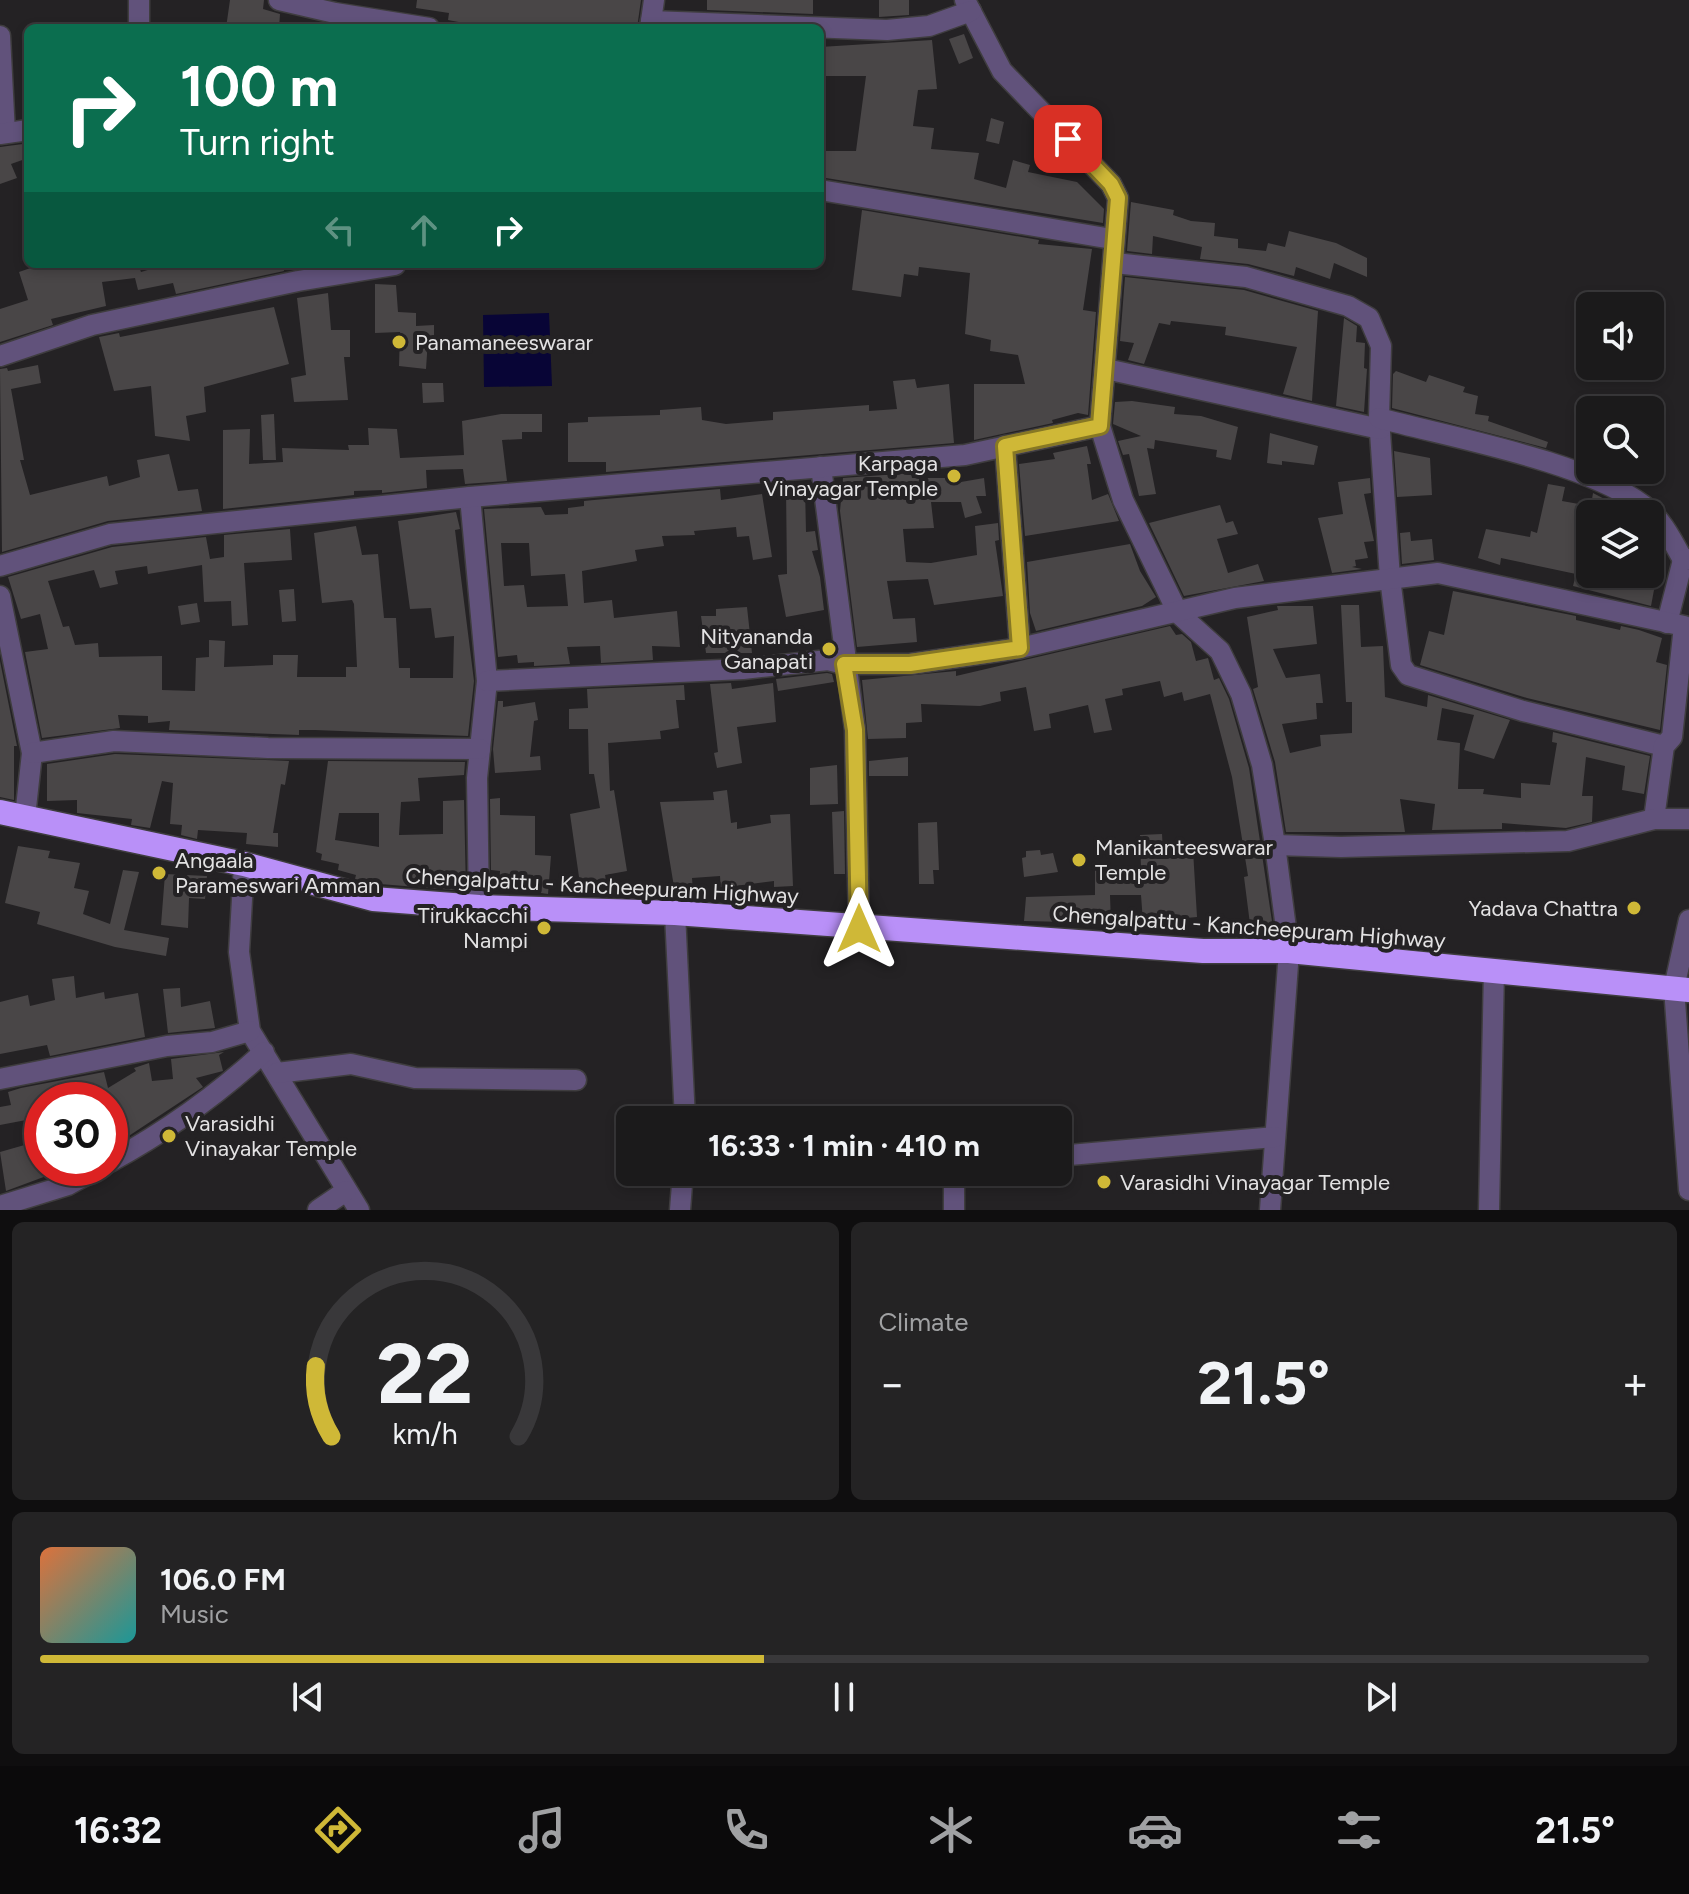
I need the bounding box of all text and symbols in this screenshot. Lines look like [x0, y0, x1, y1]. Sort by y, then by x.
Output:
text: 100 m [180, 53, 338, 120]
icon: right [48, 56, 152, 160]
pin [1034, 105, 1102, 173]
icon: arrive [1046, 117, 1090, 161]
text: Turn right [180, 121, 335, 164]
icon: left [318, 208, 362, 252]
icon: ahead [402, 208, 446, 252]
icon: right [486, 208, 530, 252]
map controls [1576, 292, 1664, 588]
button: sound [1576, 292, 1664, 380]
place label: Panamaneeswarar [415, 329, 594, 356]
marker: Panamaneeswarar [390, 333, 408, 351]
button: search [1576, 396, 1664, 484]
place label: Karpaga Vinayagar Temple [763, 450, 938, 502]
marker: Karpaga Vinayagar Temple [945, 467, 963, 485]
button: layers [1576, 500, 1664, 588]
place label: Nityananda Ganapati [700, 623, 813, 675]
marker: Nityananda Ganapati [820, 640, 838, 658]
place label: Manikanteeswarar Temple [1095, 834, 1274, 886]
place label: Angaala Parameswari Amman [175, 847, 380, 899]
marker: Manikanteeswarar Temple [1070, 851, 1088, 869]
street label: Chengalpattu - Kancheepuram Highway [405, 862, 800, 910]
marker: Angaala Parameswari Amman [150, 864, 168, 882]
position arrow [817, 887, 901, 971]
place label: Yadava Chattra [1468, 895, 1618, 922]
marker: Yadava Chattra [1625, 899, 1643, 917]
street label: Chengalpattu - Kancheepuram Highway [1052, 900, 1447, 954]
place label: Tirukkacchi Nampi [418, 902, 528, 954]
marker: Tirukkacchi Nampi [535, 919, 553, 937]
speed limit sign: 30 [24, 1082, 128, 1186]
place label: Varasidhi Vinayakar Temple [185, 1110, 357, 1162]
marker: Varasidhi Vinayakar Temple [160, 1127, 178, 1145]
text: 16:33 · 1 min · 410 m [708, 1127, 980, 1164]
place label: Varasidhi Vinayagar Temple [1120, 1169, 1390, 1196]
marker: Varasidhi Vinayagar Temple [1095, 1173, 1113, 1191]
text: Climate [879, 1306, 968, 1338]
text: 22 [377, 1324, 473, 1424]
text: 21.5° [1198, 1347, 1330, 1419]
text: − [879, 1357, 906, 1410]
text: + [1622, 1357, 1649, 1410]
text: km/h [393, 1417, 458, 1451]
text: 106.0 FM [160, 1561, 286, 1598]
text: Music [160, 1598, 229, 1630]
icon: previous [286, 1675, 330, 1719]
icon: pause [822, 1675, 866, 1719]
icon: next [1359, 1675, 1403, 1719]
icon: directions [310, 1802, 366, 1858]
icon: music [514, 1802, 570, 1858]
icon: phone [718, 1802, 774, 1858]
icon: climate [923, 1802, 979, 1858]
icon: car [1127, 1802, 1183, 1858]
icon: filters [1331, 1802, 1387, 1858]
text: 16:32 [74, 1809, 162, 1852]
text: 21.5° [1535, 1809, 1615, 1852]

